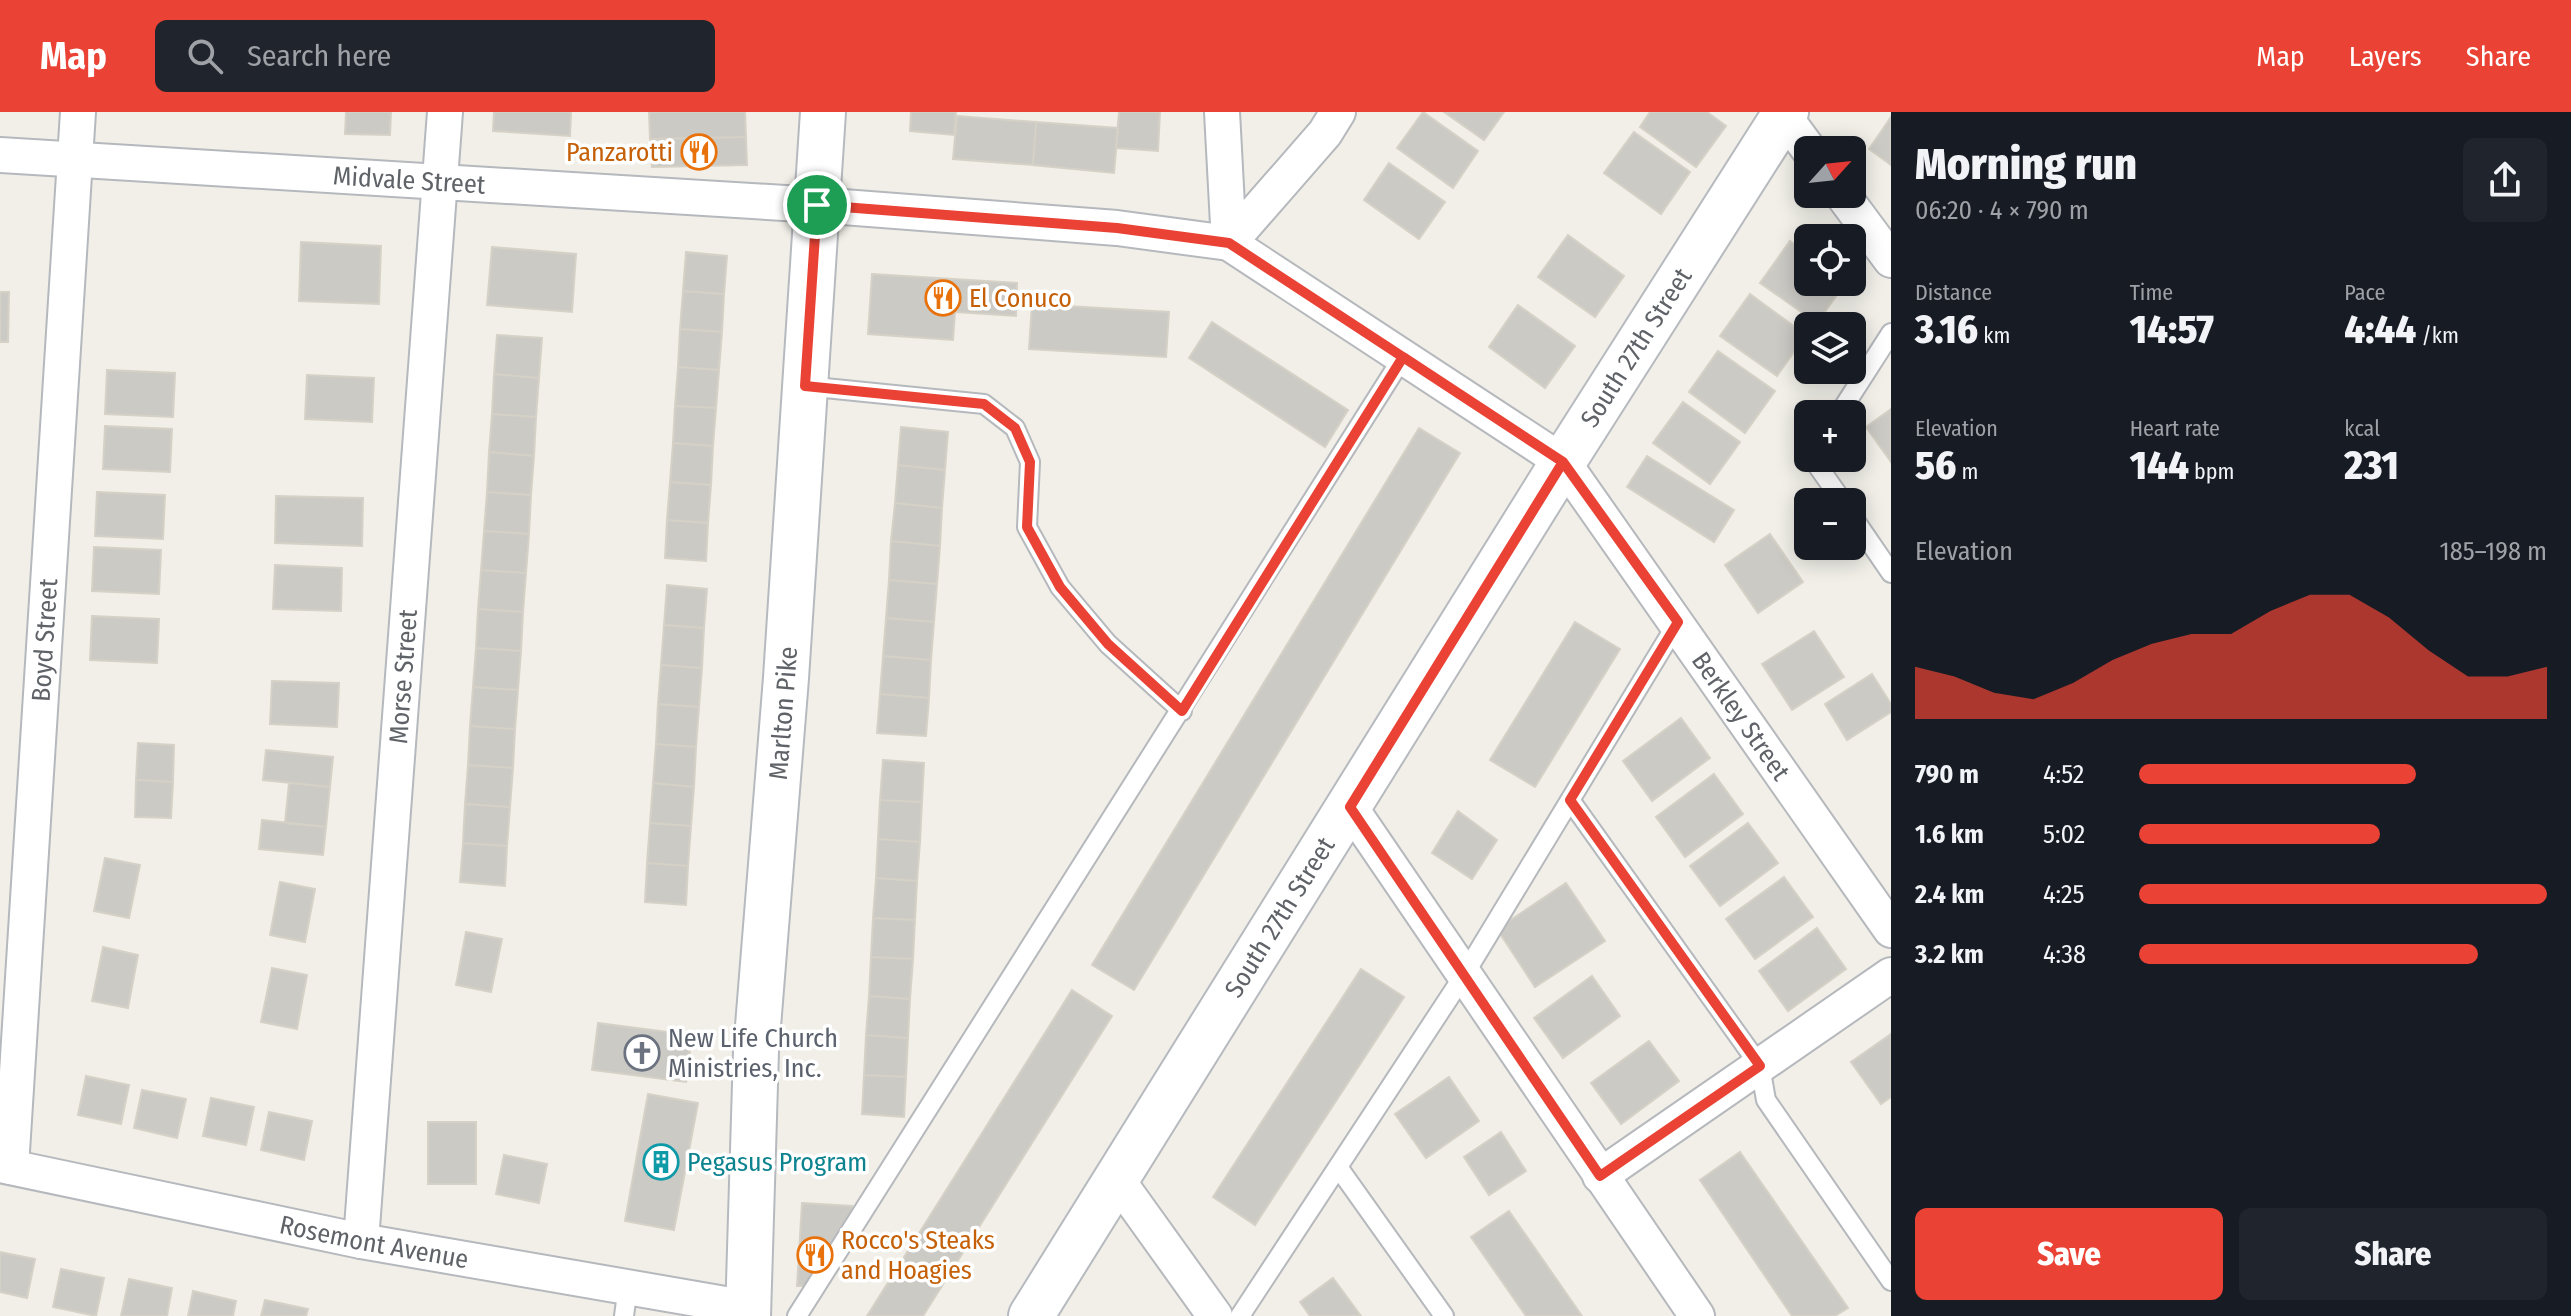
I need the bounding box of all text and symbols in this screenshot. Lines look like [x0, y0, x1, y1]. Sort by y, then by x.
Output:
search box [155, 20, 715, 92]
text: Map [40, 33, 107, 79]
icon: search [183, 34, 227, 78]
text: Search here [247, 38, 391, 74]
text: Map [2256, 40, 2305, 73]
text: Layers [2349, 40, 2422, 73]
text: Share [2466, 40, 2531, 73]
restaurant icon: Panzarotti [680, 133, 718, 171]
north arrow [1794, 136, 1866, 208]
map controls [1794, 136, 1866, 560]
place label: Panzarotti [566, 137, 673, 168]
text: Morning run [1915, 138, 2137, 191]
button: share [2463, 138, 2547, 222]
street label: Midvale Street [332, 160, 487, 200]
pin [783, 171, 851, 239]
icon: arrive [795, 183, 839, 227]
text: 06:20 · 4 × 790 m [1915, 195, 2089, 226]
button: locate [1794, 224, 1866, 296]
street label: South 27th Street [1574, 262, 1698, 433]
restaurant icon: El Conuco [924, 279, 962, 317]
text: Distance [1915, 279, 1992, 306]
text: Time [2130, 279, 2173, 306]
text: Pace [2344, 279, 2385, 306]
place label: El Conuco [969, 283, 1072, 314]
text: 3.16 [1915, 306, 1978, 354]
text: 14:57 [2130, 306, 2214, 354]
text: 4:44 [2344, 306, 2416, 354]
button: layers [1794, 312, 1866, 384]
text: km [1978, 322, 2010, 349]
text: /km [2416, 322, 2459, 349]
button: + [1794, 400, 1866, 472]
text: Elevation [1915, 415, 1998, 442]
text: Heart rate [2130, 415, 2220, 442]
text: kcal [2344, 415, 2380, 442]
text: 56 [1915, 442, 1956, 490]
text: 144 [2130, 442, 2189, 490]
text: 231 [2344, 442, 2399, 490]
text: m [1956, 458, 1978, 485]
text: bpm [2189, 458, 2234, 485]
button: − [1794, 488, 1866, 560]
text: Elevation [1915, 536, 2013, 567]
text: 185–198 m [2440, 536, 2547, 567]
street label: Boyd Street [25, 577, 64, 703]
street label: Morse Street [383, 608, 423, 745]
street label: Marlton Pike [762, 645, 804, 781]
street label: Berkley Street [1685, 646, 1797, 787]
text: 790 m [1915, 759, 1979, 790]
text: 4:52 [2043, 759, 2084, 790]
text: 1.6 km [1915, 819, 1984, 850]
text: 5:02 [2043, 819, 2085, 850]
street label: South 27th Street [1218, 831, 1341, 1003]
text: 2.4 km [1915, 879, 1984, 910]
text: 4:25 [2043, 879, 2085, 910]
text: 3.2 km [1915, 939, 1984, 970]
text: 4:38 [2043, 939, 2086, 970]
place label: New Life Church Ministries, Inc. [668, 1023, 838, 1084]
church icon: New Life Church Ministries, Inc. [623, 1034, 661, 1072]
building icon: Pegasus Program [642, 1143, 680, 1181]
place label: Pegasus Program [687, 1147, 867, 1178]
button: Save [1915, 1208, 2223, 1300]
button: Share [2239, 1208, 2547, 1300]
street label: Rosemont Avenue [277, 1209, 471, 1275]
place label: Rocco's Steaks and Hoagies [841, 1225, 995, 1286]
restaurant icon: Rocco's Steaks and Hoagies [796, 1236, 834, 1274]

